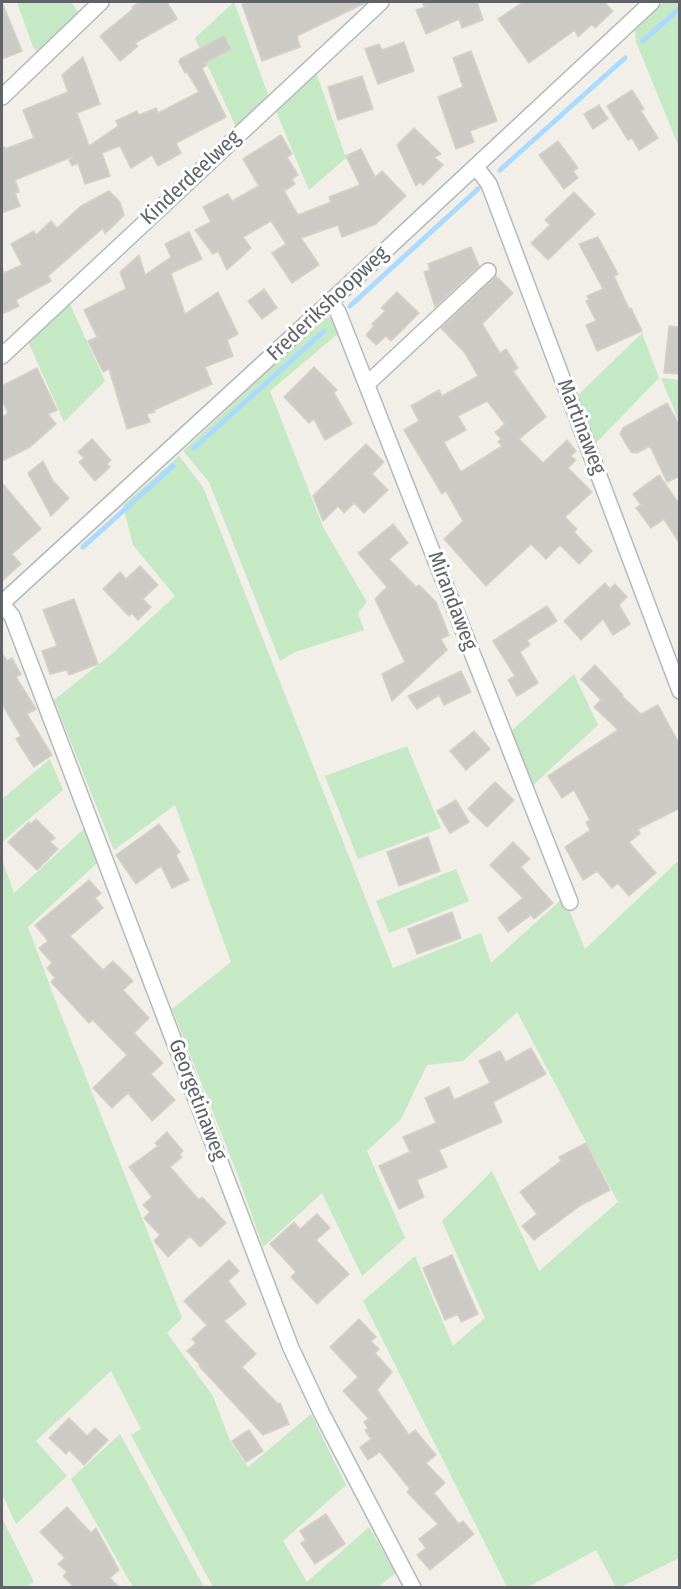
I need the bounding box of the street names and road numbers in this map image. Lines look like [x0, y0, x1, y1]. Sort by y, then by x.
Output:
street label: Kinderdeelweg [136, 125, 246, 231]
street label: Frederikshoopweg [262, 241, 394, 367]
street label: Martinaweg [551, 376, 611, 478]
street label: Mirandaweg [422, 548, 482, 654]
street label: Georgetinaweg [162, 1036, 232, 1164]

